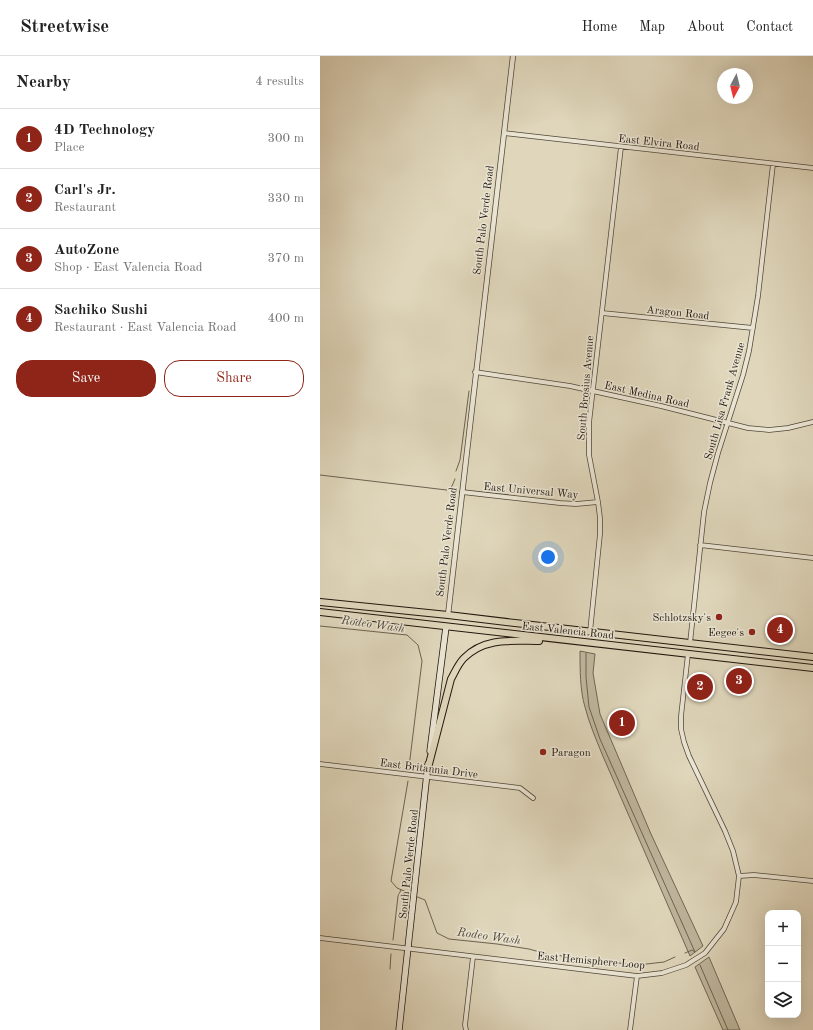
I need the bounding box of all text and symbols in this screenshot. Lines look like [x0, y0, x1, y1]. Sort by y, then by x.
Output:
text: Streetwise [20, 18, 109, 37]
text: Home [582, 20, 617, 34]
text: Map [639, 20, 665, 34]
text: About [687, 20, 724, 34]
text: Contact [746, 20, 793, 34]
north arrow [717, 68, 753, 104]
text: Nearby [16, 74, 71, 91]
text: 4 results [255, 75, 304, 88]
text: 4D Technology [54, 123, 155, 138]
text: 1 [25, 132, 33, 145]
text: 300 m [267, 132, 304, 145]
street label: East Elvira Road [618, 134, 700, 153]
text: Place [54, 141, 84, 154]
street label: South Palo Verde Road [472, 164, 497, 276]
text: Carl's Jr. [54, 183, 116, 198]
text: 2 [25, 192, 33, 205]
text: 330 m [267, 192, 304, 205]
text: Restaurant [54, 201, 116, 214]
text: AutoZone [54, 243, 119, 258]
text: 3 [25, 252, 33, 265]
text: 370 m [267, 252, 304, 265]
text: Shop · East Valencia Road [54, 261, 203, 274]
text: Sachiko Sushi [54, 303, 148, 318]
street label: Aragon Road [646, 305, 710, 322]
text: 4 [25, 312, 33, 325]
text: 400 m [267, 312, 304, 325]
text: Restaurant · East Valencia Road [54, 321, 236, 334]
street label: South Brosius Avenue [576, 335, 597, 441]
street label: South Lisa Frank Avenue [703, 341, 748, 461]
button: Save [16, 360, 156, 397]
button: Share [164, 360, 304, 397]
street label: East Medina Road [603, 380, 690, 411]
street label: East Universal Way [483, 482, 579, 501]
street label: South Palo Verde Road [435, 486, 460, 598]
your location [538, 547, 558, 567]
marker: Schlotzsky's [714, 612, 724, 622]
place label: Schlotzsky's [653, 613, 711, 624]
water label: Rodeo Wash [339, 614, 405, 635]
pin: 4 [767, 615, 793, 645]
street label: East Valencia Road [521, 621, 615, 642]
marker: Eegee's [747, 627, 757, 637]
place label: Eegee's [708, 628, 744, 639]
pin: 3 [726, 666, 752, 696]
pin: 2 [687, 672, 713, 702]
pin: 1 [609, 708, 635, 738]
marker: Paragon [538, 747, 548, 757]
place label: Paragon [551, 748, 591, 759]
street label: East Britannia Drive [379, 758, 479, 781]
street label: South Palo Verde Road [398, 808, 421, 920]
map controls [765, 910, 801, 1018]
button: + [765, 910, 801, 946]
water label: Rodeo Wash [455, 926, 521, 947]
button: − [765, 946, 801, 982]
street label: East Hemisphere Loop [536, 951, 646, 972]
button: layers [765, 982, 801, 1018]

